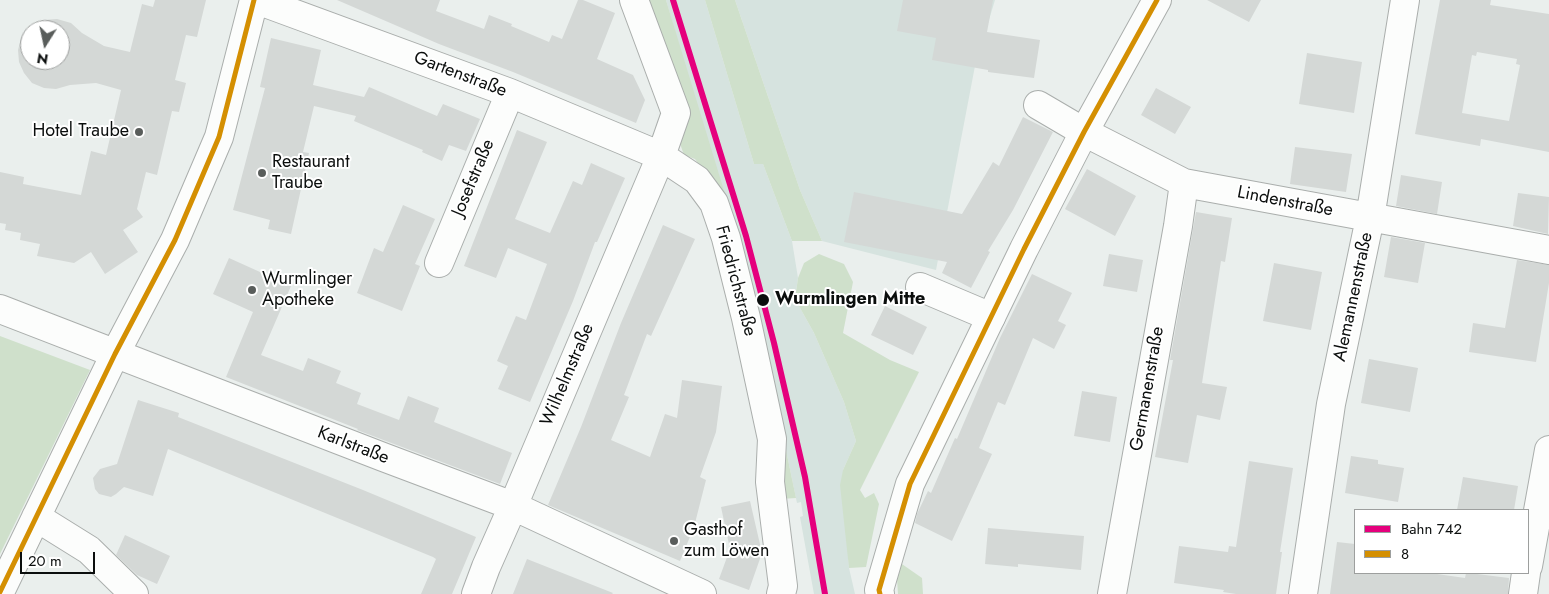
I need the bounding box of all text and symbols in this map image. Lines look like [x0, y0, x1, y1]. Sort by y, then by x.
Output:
north arrow [20, 20, 70, 70]
street label: Gartenstraße [411, 47, 509, 103]
text: N [35, 48, 50, 70]
place label: Hotel Traube [32, 121, 129, 143]
marker: Hotel Traube [133, 126, 145, 138]
street label: Josefstraße [448, 136, 500, 220]
place label: Restaurant Traube [272, 152, 350, 194]
marker: Restaurant Traube [256, 167, 268, 179]
street label: Lindenstraße [1235, 182, 1335, 222]
street label: Friedrichstraße [710, 223, 760, 339]
street label: Alemannenstraße [1330, 230, 1378, 364]
place label: Wurmlinger Apotheke [262, 269, 352, 312]
marker: Wurmlinger Apotheke [246, 284, 258, 296]
place label: Wurmlingen Mitte [775, 289, 925, 311]
marker: Wurmlingen Mitte [755, 292, 771, 308]
street label: Wilhelmstraße [537, 320, 599, 430]
street label: Germanenstraße [1126, 325, 1170, 453]
street label: Karlstraße [314, 422, 392, 470]
legend [1354, 509, 1529, 574]
text: Bahn 742 [1401, 518, 1462, 540]
place label: Gasthof zum Löwen [684, 520, 769, 562]
marker: Gasthof zum Löwen [668, 535, 680, 547]
scale bar [22, 542, 98, 574]
text: 8 [1401, 543, 1409, 565]
text: 20 m [28, 550, 62, 572]

